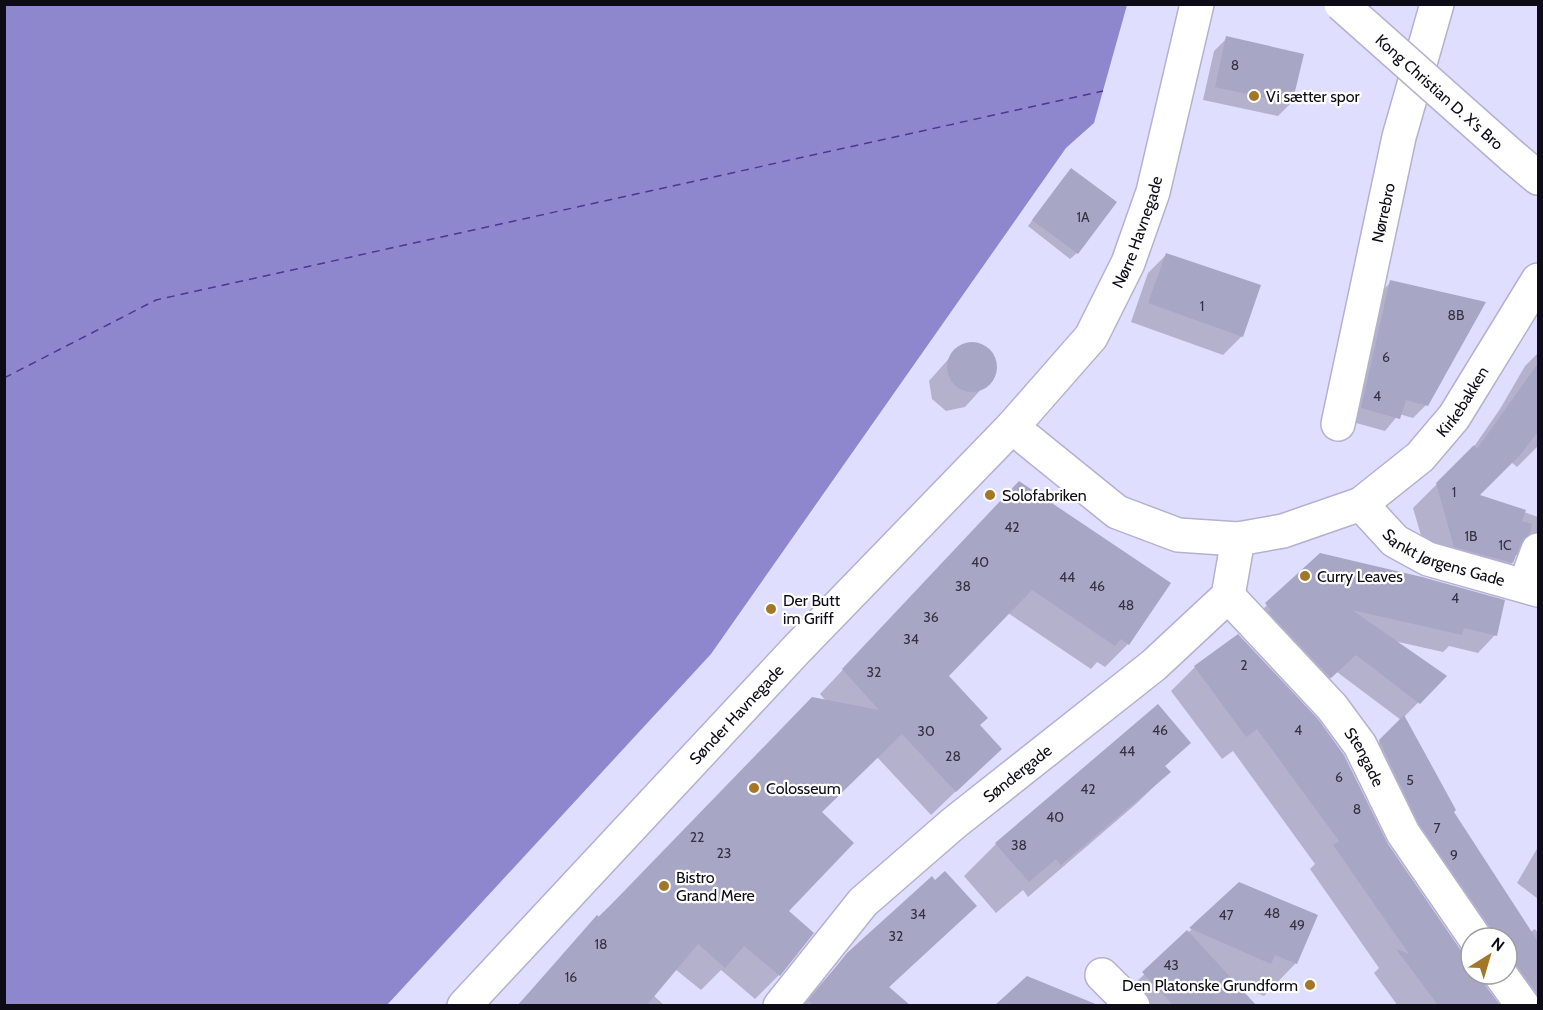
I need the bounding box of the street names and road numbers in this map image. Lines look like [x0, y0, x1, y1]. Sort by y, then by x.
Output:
street label: Kong Christian D. X's Bro [1372, 30, 1507, 154]
street label: Nørre Havnegade [1108, 174, 1166, 291]
street label: Nørrebro [1368, 181, 1399, 244]
street label: Kirkebakken [1432, 363, 1493, 441]
street label: Sankt Jørgens Gade [1378, 525, 1507, 590]
street label: Sønder Havnegade [686, 661, 788, 768]
street label: Stengade [1340, 724, 1388, 790]
street label: Søndergade [979, 741, 1055, 806]

